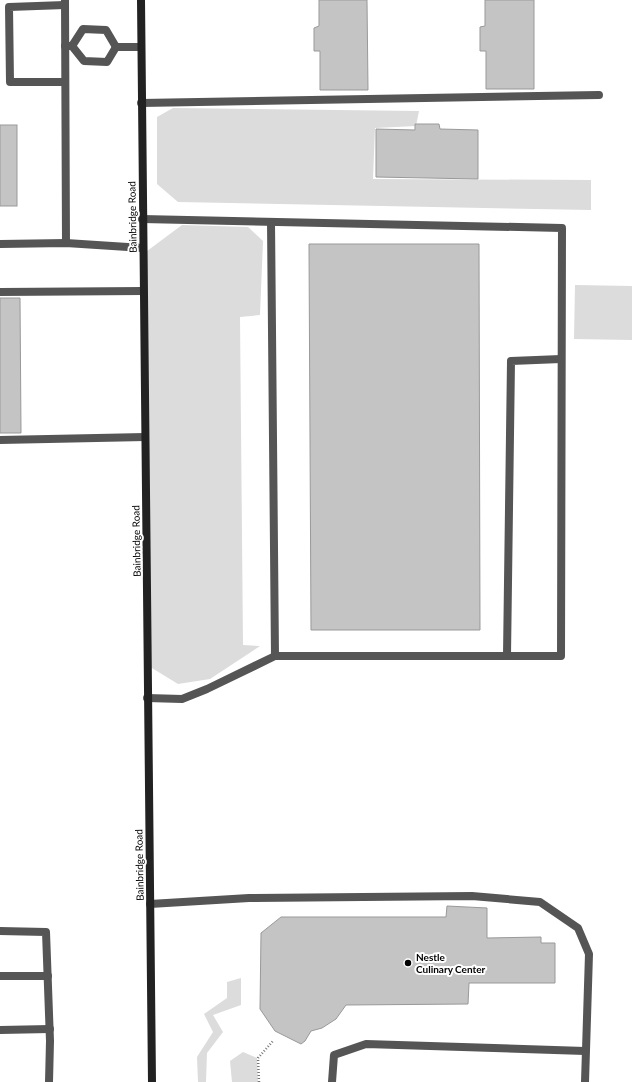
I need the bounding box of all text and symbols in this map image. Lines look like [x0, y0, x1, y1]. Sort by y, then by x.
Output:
street label: Bainbridge Road [125, 181, 139, 253]
street label: Bainbridge Road [129, 505, 143, 577]
street label: Bainbridge Road [132, 829, 146, 901]
place label: Nestle Culinary Center [416, 951, 486, 975]
marker: Nestle Culinary Center [403, 958, 413, 968]

